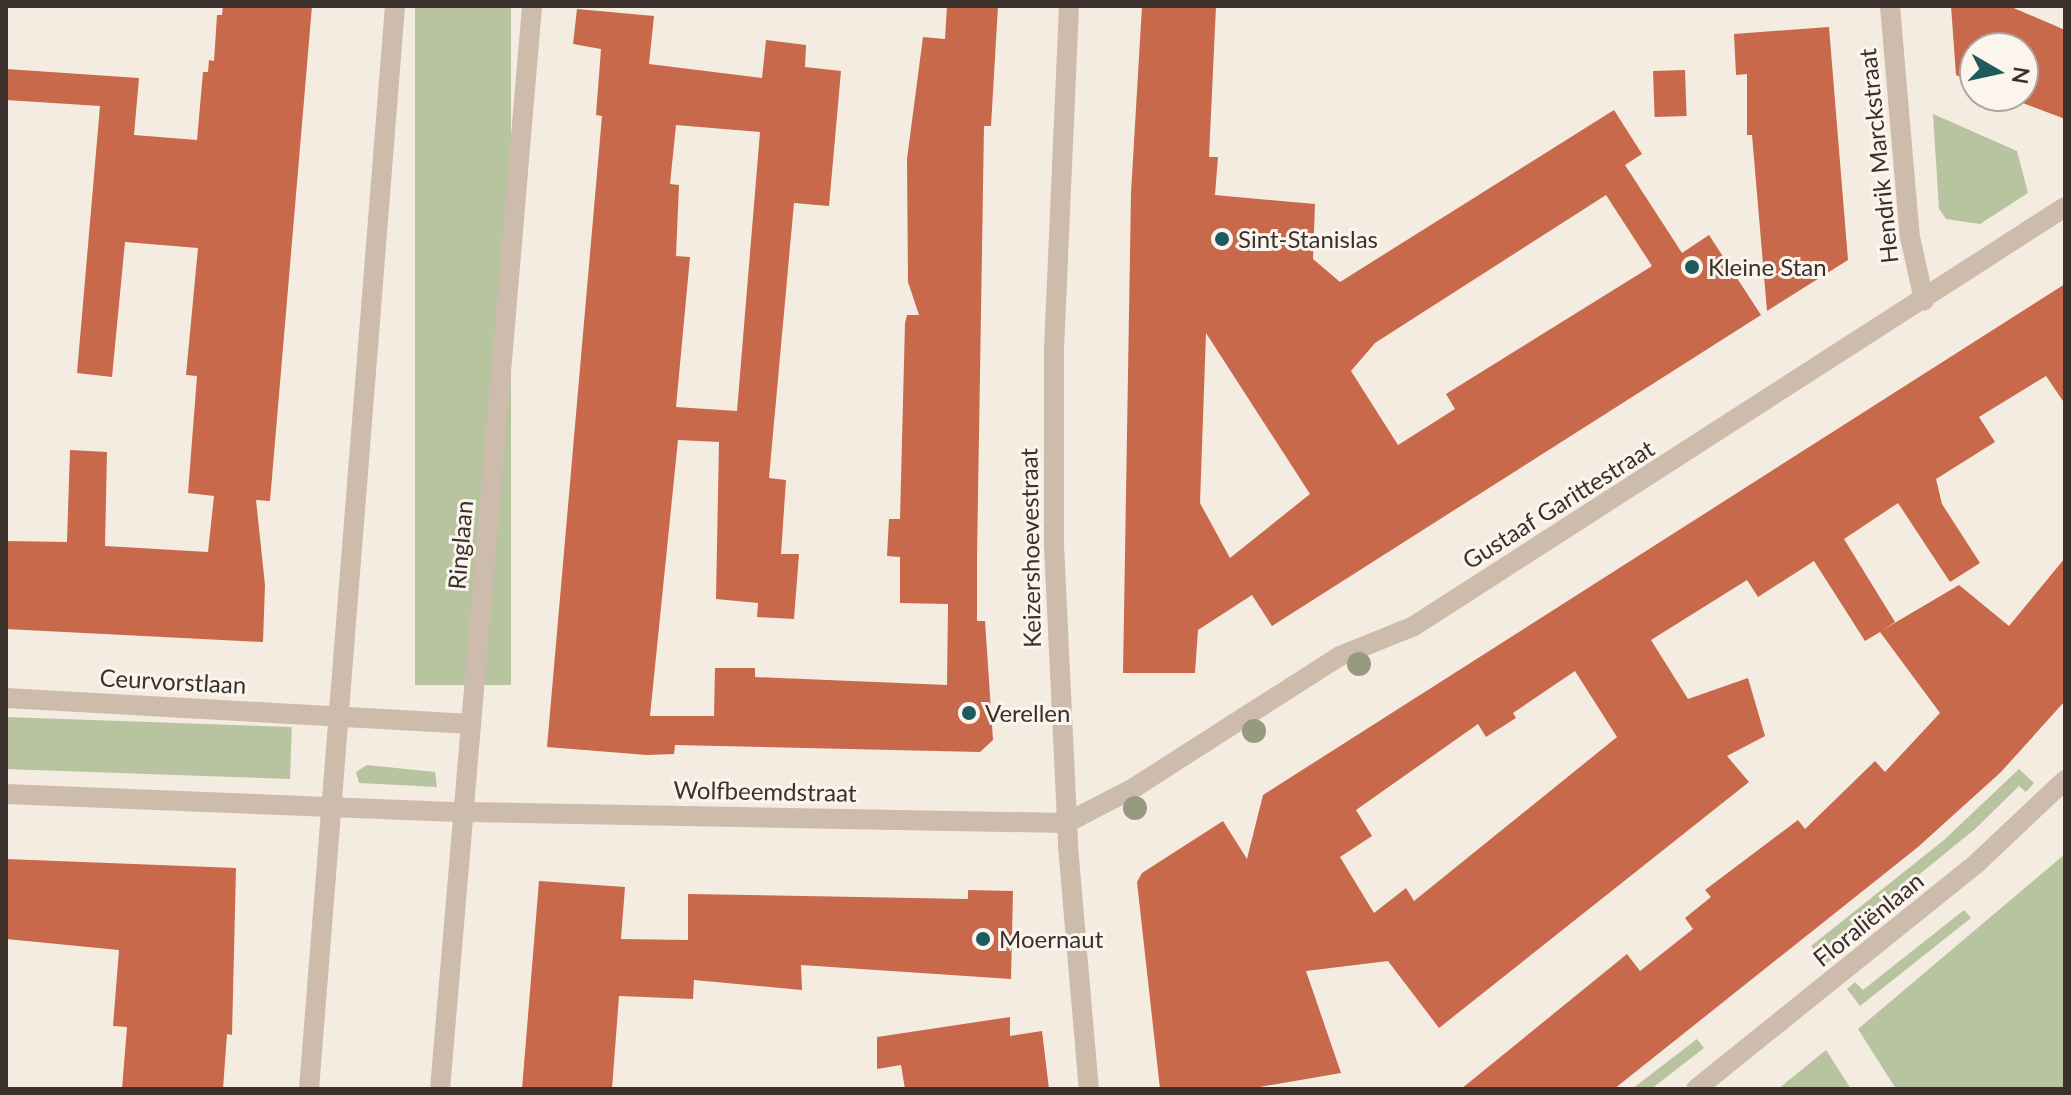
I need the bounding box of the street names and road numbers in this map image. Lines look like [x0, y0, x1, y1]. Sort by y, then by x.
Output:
street label: Hendrik Marckstraat [1852, 47, 1904, 265]
street label: Gustaaf Garittestraat [1457, 433, 1659, 575]
street label: Keizershoevestraat [1014, 448, 1046, 648]
street label: Ringlaan [442, 499, 478, 591]
street label: Ceurvorstlaan [99, 663, 247, 699]
street label: Wolfbeemdstraat [673, 775, 857, 807]
street label: Floraliënlaan [1807, 866, 1929, 972]

